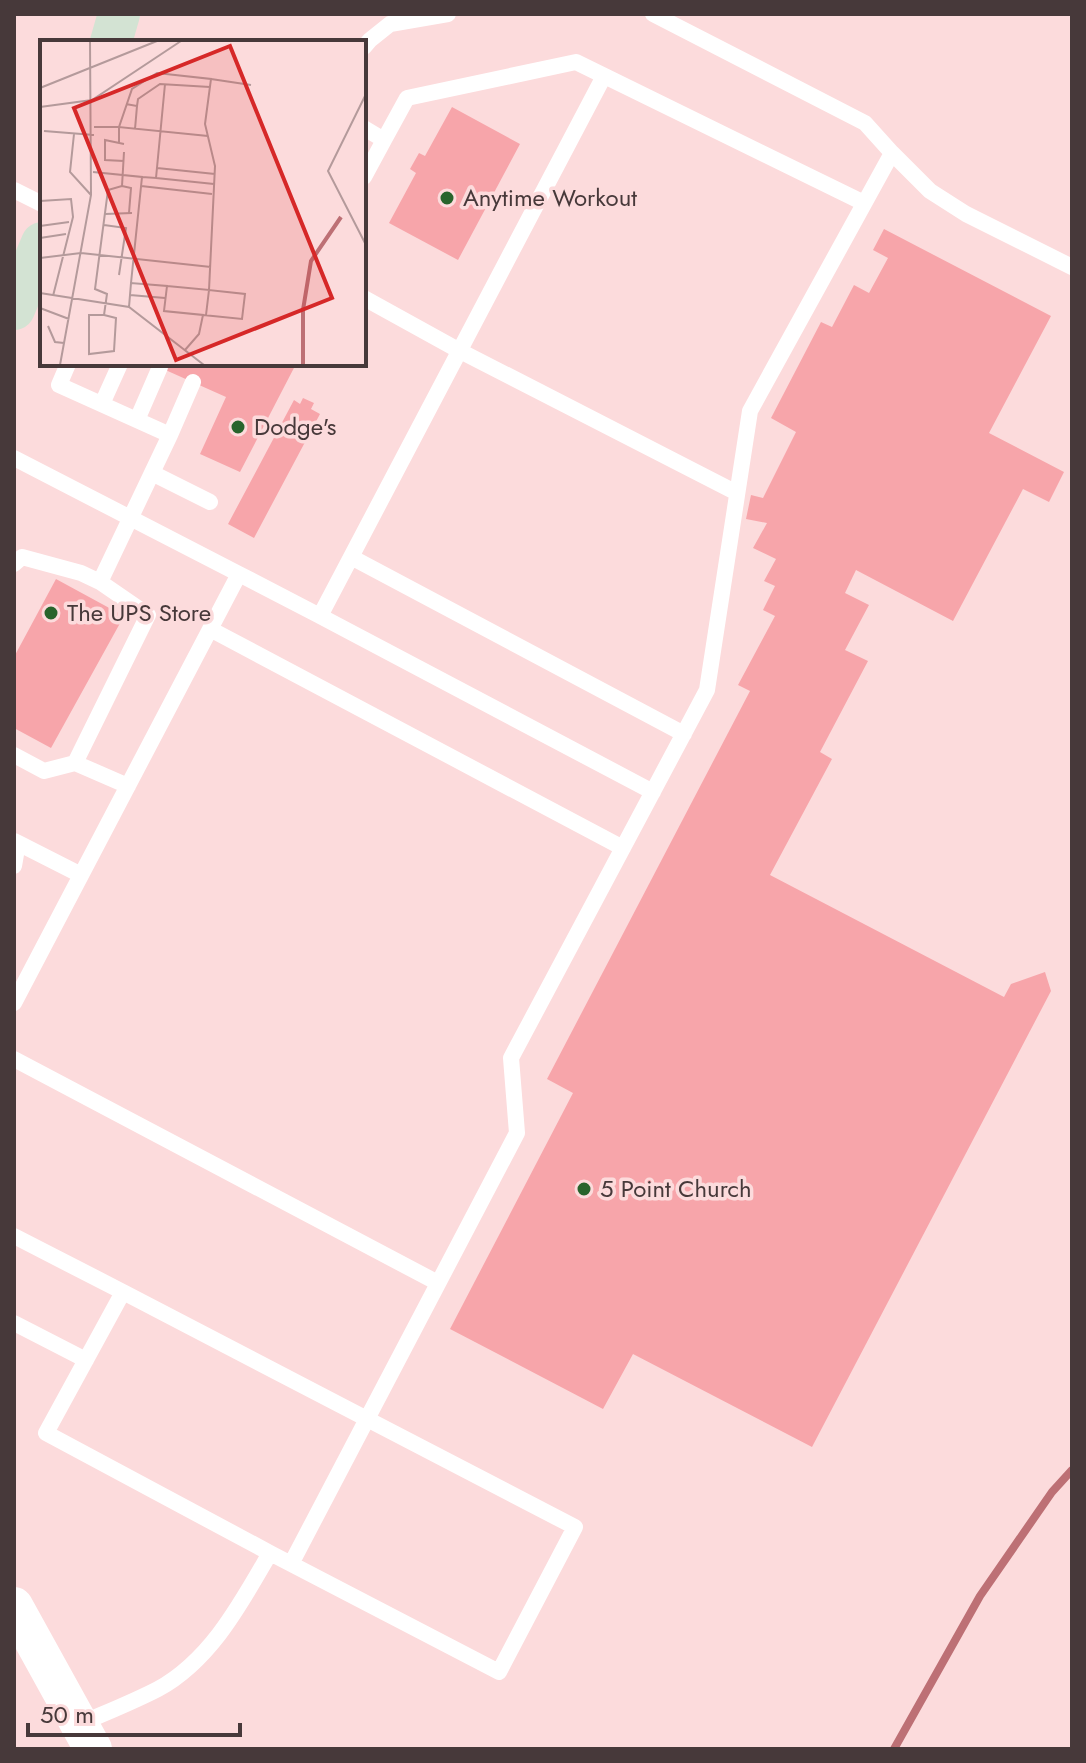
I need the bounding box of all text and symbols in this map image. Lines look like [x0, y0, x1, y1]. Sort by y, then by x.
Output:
inset map [40, 40, 366, 366]
place label: Anytime Workout [463, 180, 637, 215]
marker: Anytime Workout [438, 189, 456, 207]
place label: Dodge's [254, 409, 337, 444]
marker: Dodge's [229, 418, 247, 436]
place label: The UPS Store [67, 595, 211, 630]
marker: The UPS Store [42, 604, 60, 622]
place label: 5 Point Church [600, 1171, 752, 1206]
marker: 5 Point Church [575, 1180, 593, 1198]
scale bar [28, 1687, 240, 1737]
text: 50 m [40, 1697, 94, 1732]

